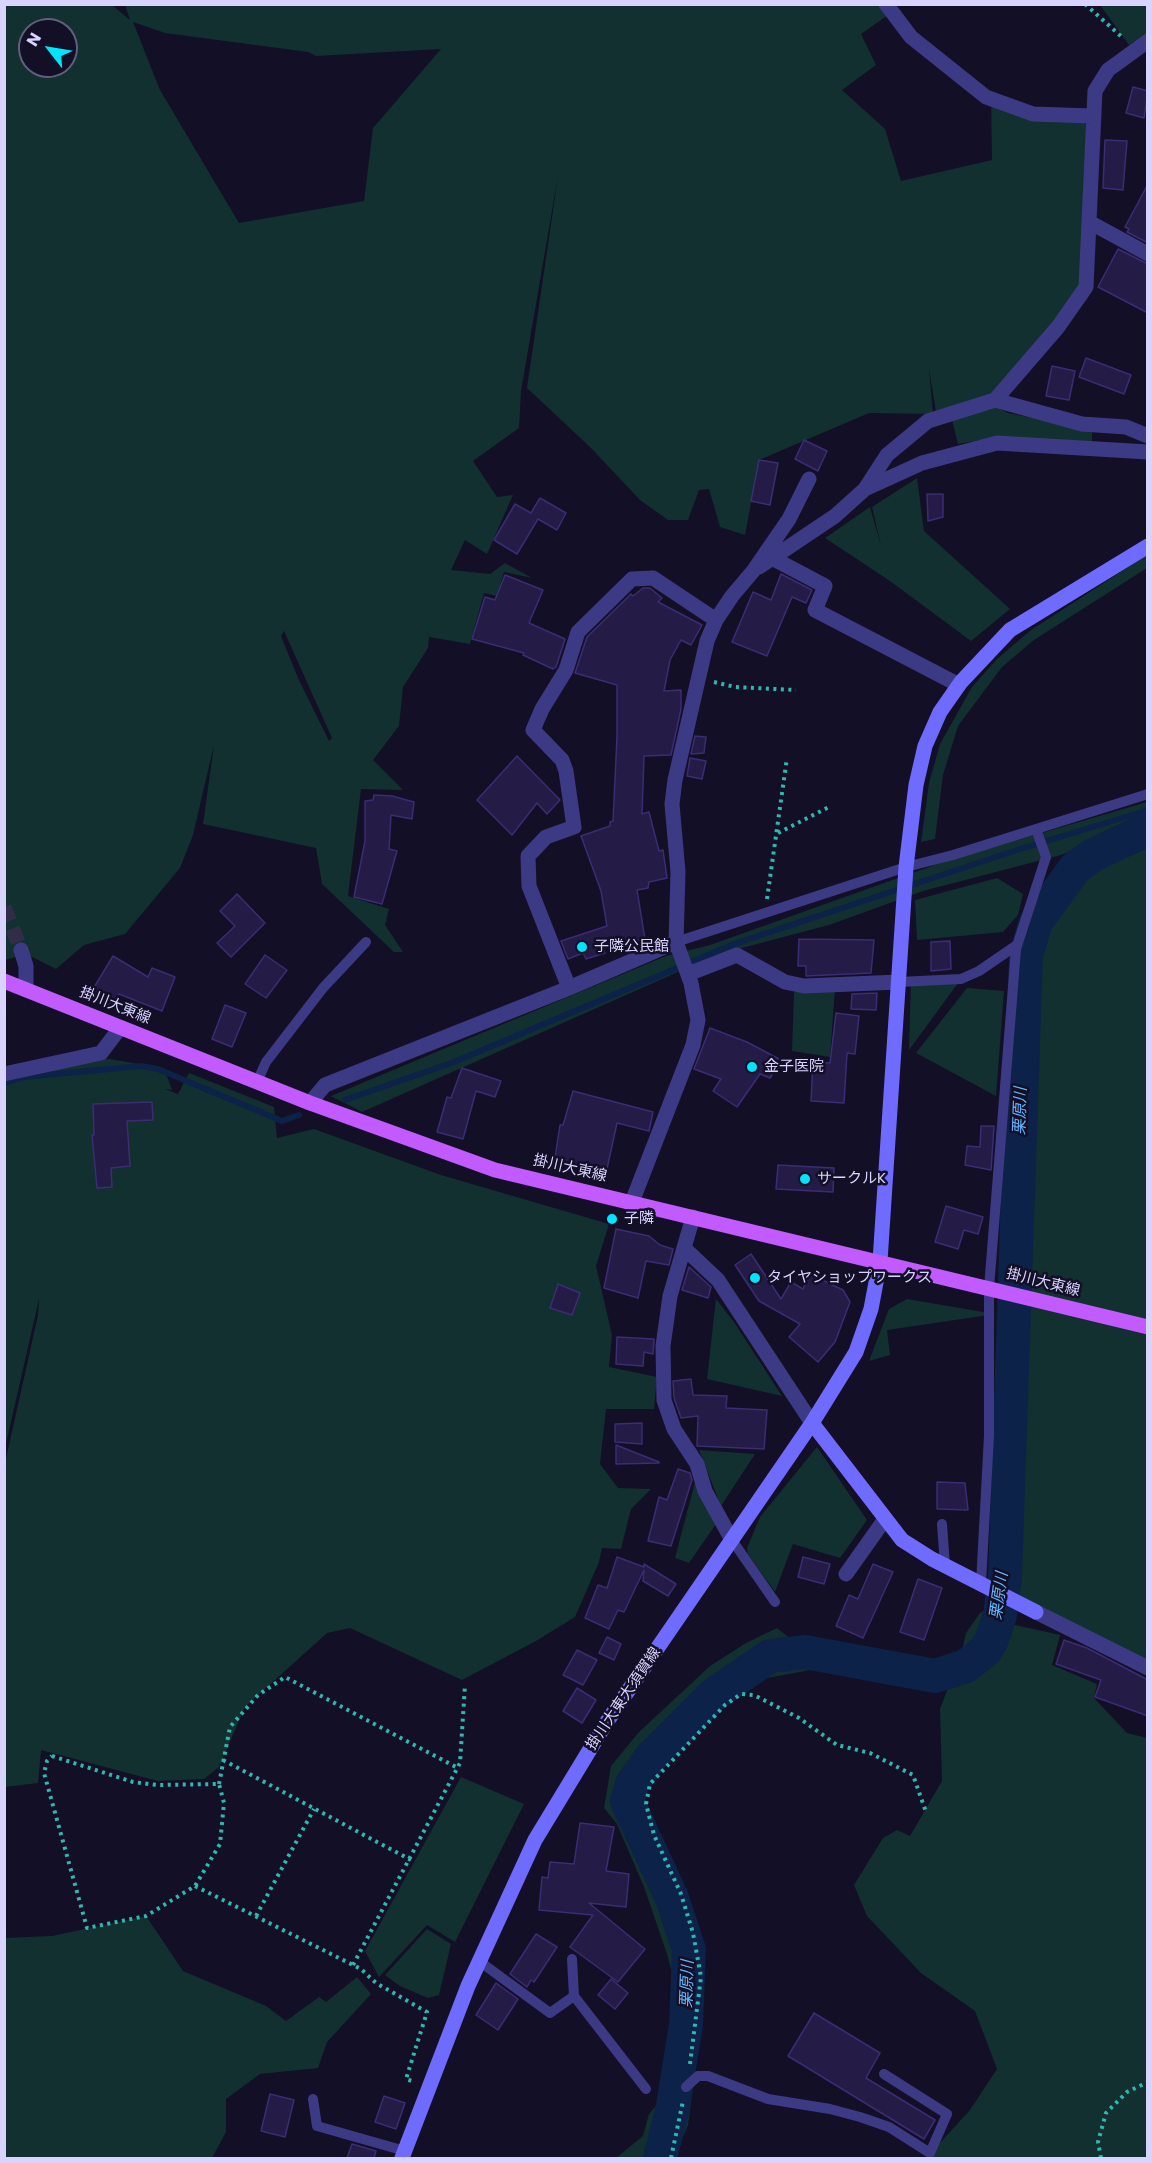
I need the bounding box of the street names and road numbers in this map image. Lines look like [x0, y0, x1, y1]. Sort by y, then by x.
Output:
street label: 掛川大東線 [77, 984, 153, 1028]
street label: 掛川大東線 [531, 1152, 609, 1186]
street label: 掛川大東線 [1004, 1265, 1082, 1301]
street label: 掛川大東大須賀線 [583, 1644, 665, 1754]

